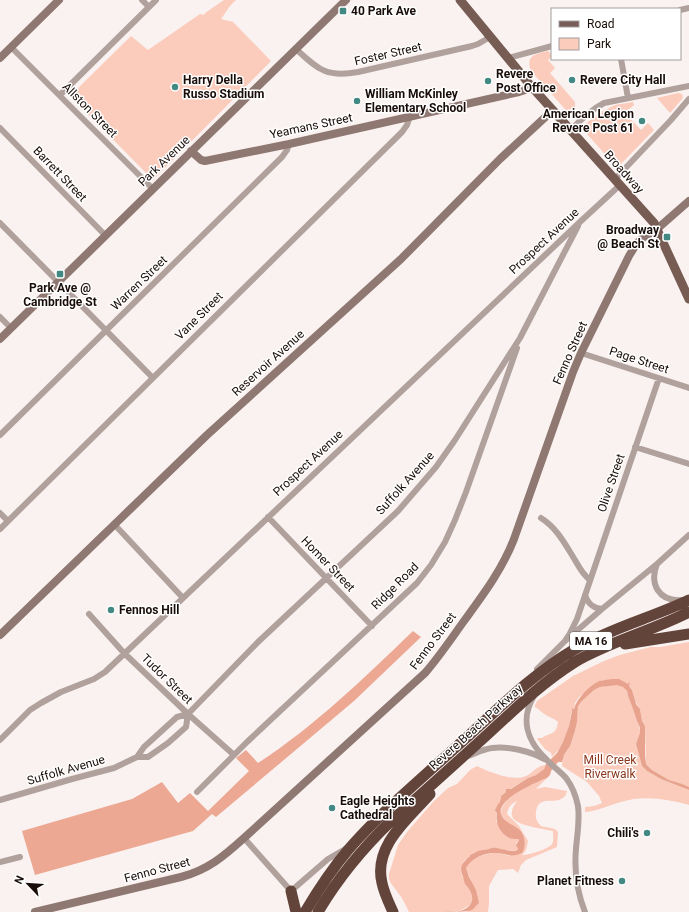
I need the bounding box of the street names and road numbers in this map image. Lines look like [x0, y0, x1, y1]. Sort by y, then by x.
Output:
street label: Foster Street [353, 39, 423, 69]
street label: Allston Street [60, 80, 120, 140]
street label: Yeamans Street [268, 110, 354, 142]
street label: Park Avenue [135, 133, 193, 189]
street label: Barrett Street [30, 144, 90, 204]
street label: Broadway [601, 148, 647, 197]
street label: Prospect Avenue [506, 205, 582, 277]
street label: Warren Street [108, 253, 170, 313]
street label: Vane Street [172, 289, 226, 343]
street label: Fenno Street [550, 319, 590, 387]
street label: Reservoir Avenue [229, 327, 307, 399]
street label: Page Street [607, 344, 671, 376]
street label: Prospect Avenue [270, 427, 346, 499]
street label: Suffolk Avenue [373, 449, 437, 517]
street label: Olive Street [594, 452, 628, 514]
street label: Homer Street [298, 534, 358, 594]
street label: Ridge Road [369, 560, 421, 612]
street label: Fenno Street [407, 610, 459, 672]
road number: MA 16 [570, 632, 612, 650]
street label: Tudor Street [139, 651, 195, 707]
street label: Revere Beach Parkway [426, 681, 526, 773]
street label: Suffolk Avenue [26, 752, 106, 788]
street label: Fenno Street [123, 854, 192, 886]

